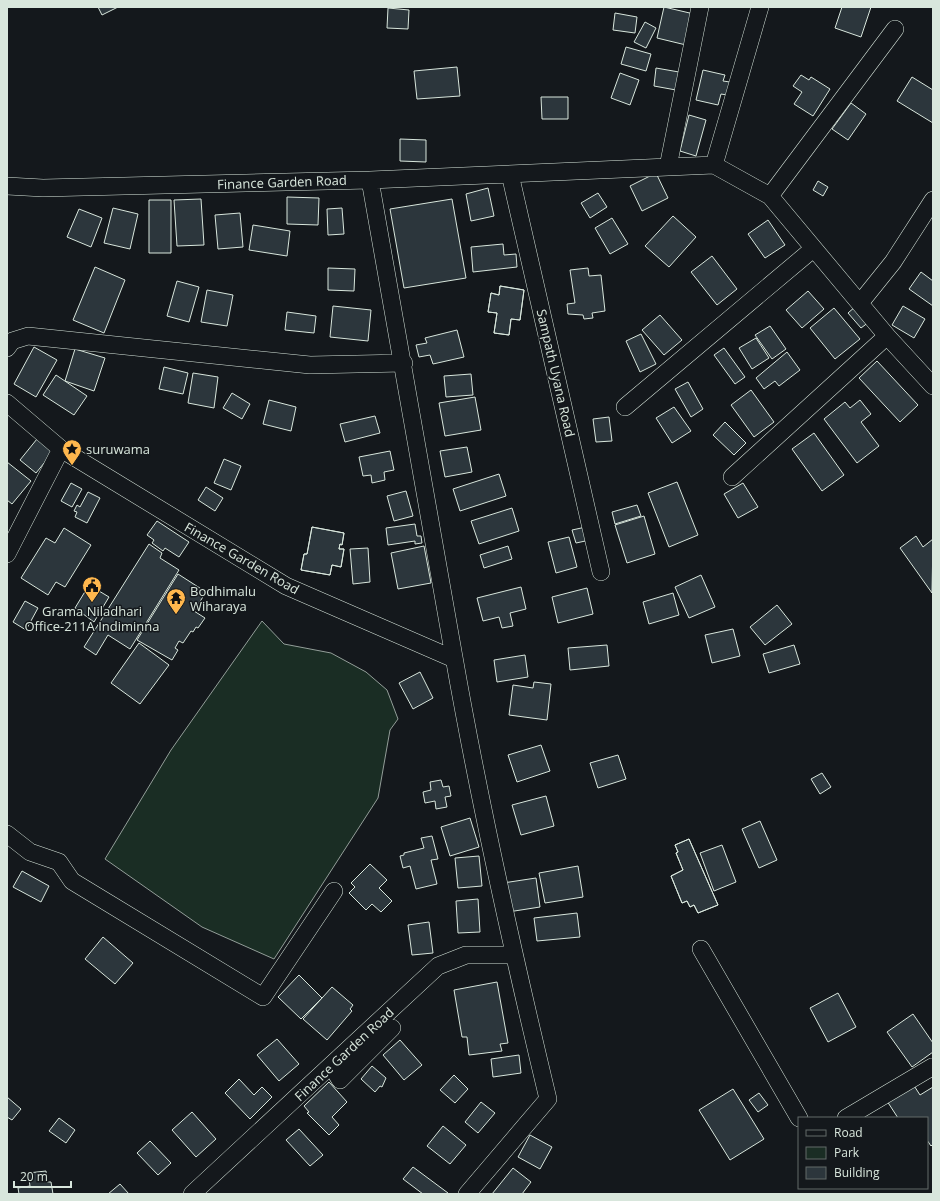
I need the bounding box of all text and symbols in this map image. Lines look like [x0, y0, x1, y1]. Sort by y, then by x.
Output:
street label: Finance Garden Road [217, 171, 347, 193]
street label: Sampath Uyana Road [533, 307, 579, 439]
place icon: suruwama [61, 438, 83, 466]
place label: suruwama [86, 440, 150, 458]
street label: Finance Garden Road [181, 518, 303, 598]
public building icon: Grama Niladhari Office-211A Indiminna [81, 575, 103, 603]
place label: Bodhimalu Wiharaya [190, 582, 256, 615]
temple icon: Bodhimalu Wiharaya [165, 587, 187, 615]
place label: Grama Niladhari Office-211A Indiminna [24, 602, 160, 635]
street label: Finance Garden Road [290, 1003, 398, 1105]
legend [798, 1117, 928, 1189]
text: Road [834, 1124, 863, 1141]
text: Park [834, 1144, 860, 1161]
scale bar [14, 1163, 71, 1189]
text: Building [834, 1164, 880, 1181]
text: 20 m [20, 1168, 48, 1185]

